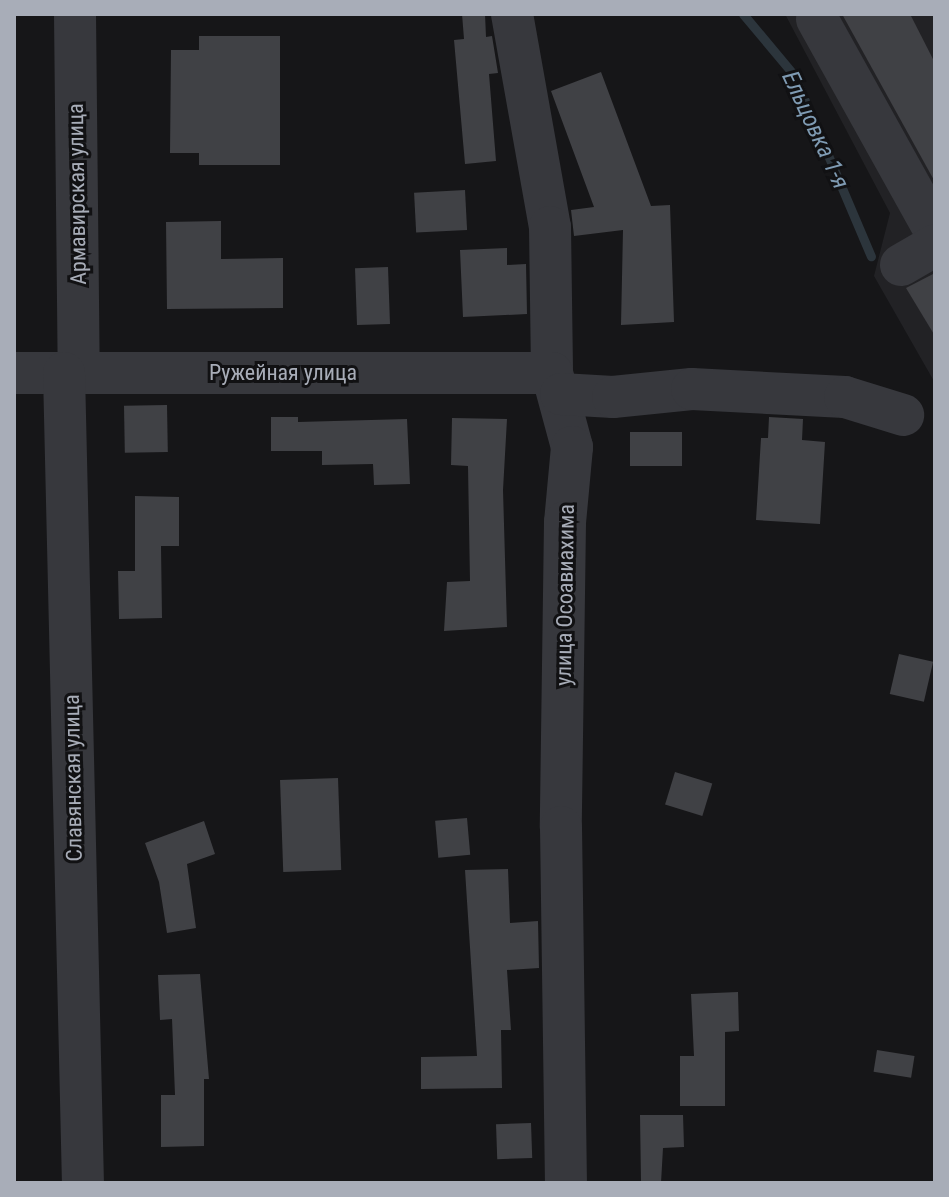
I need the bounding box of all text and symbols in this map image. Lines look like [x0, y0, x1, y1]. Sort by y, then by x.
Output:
water label: Ельцовка 1-я [775, 67, 855, 193]
street label: Армавирская улица [62, 103, 92, 285]
street label: Ружейная улица [209, 360, 357, 386]
street label: улица Осоавиахима [550, 504, 580, 686]
street label: Славянская улица [58, 694, 88, 862]

